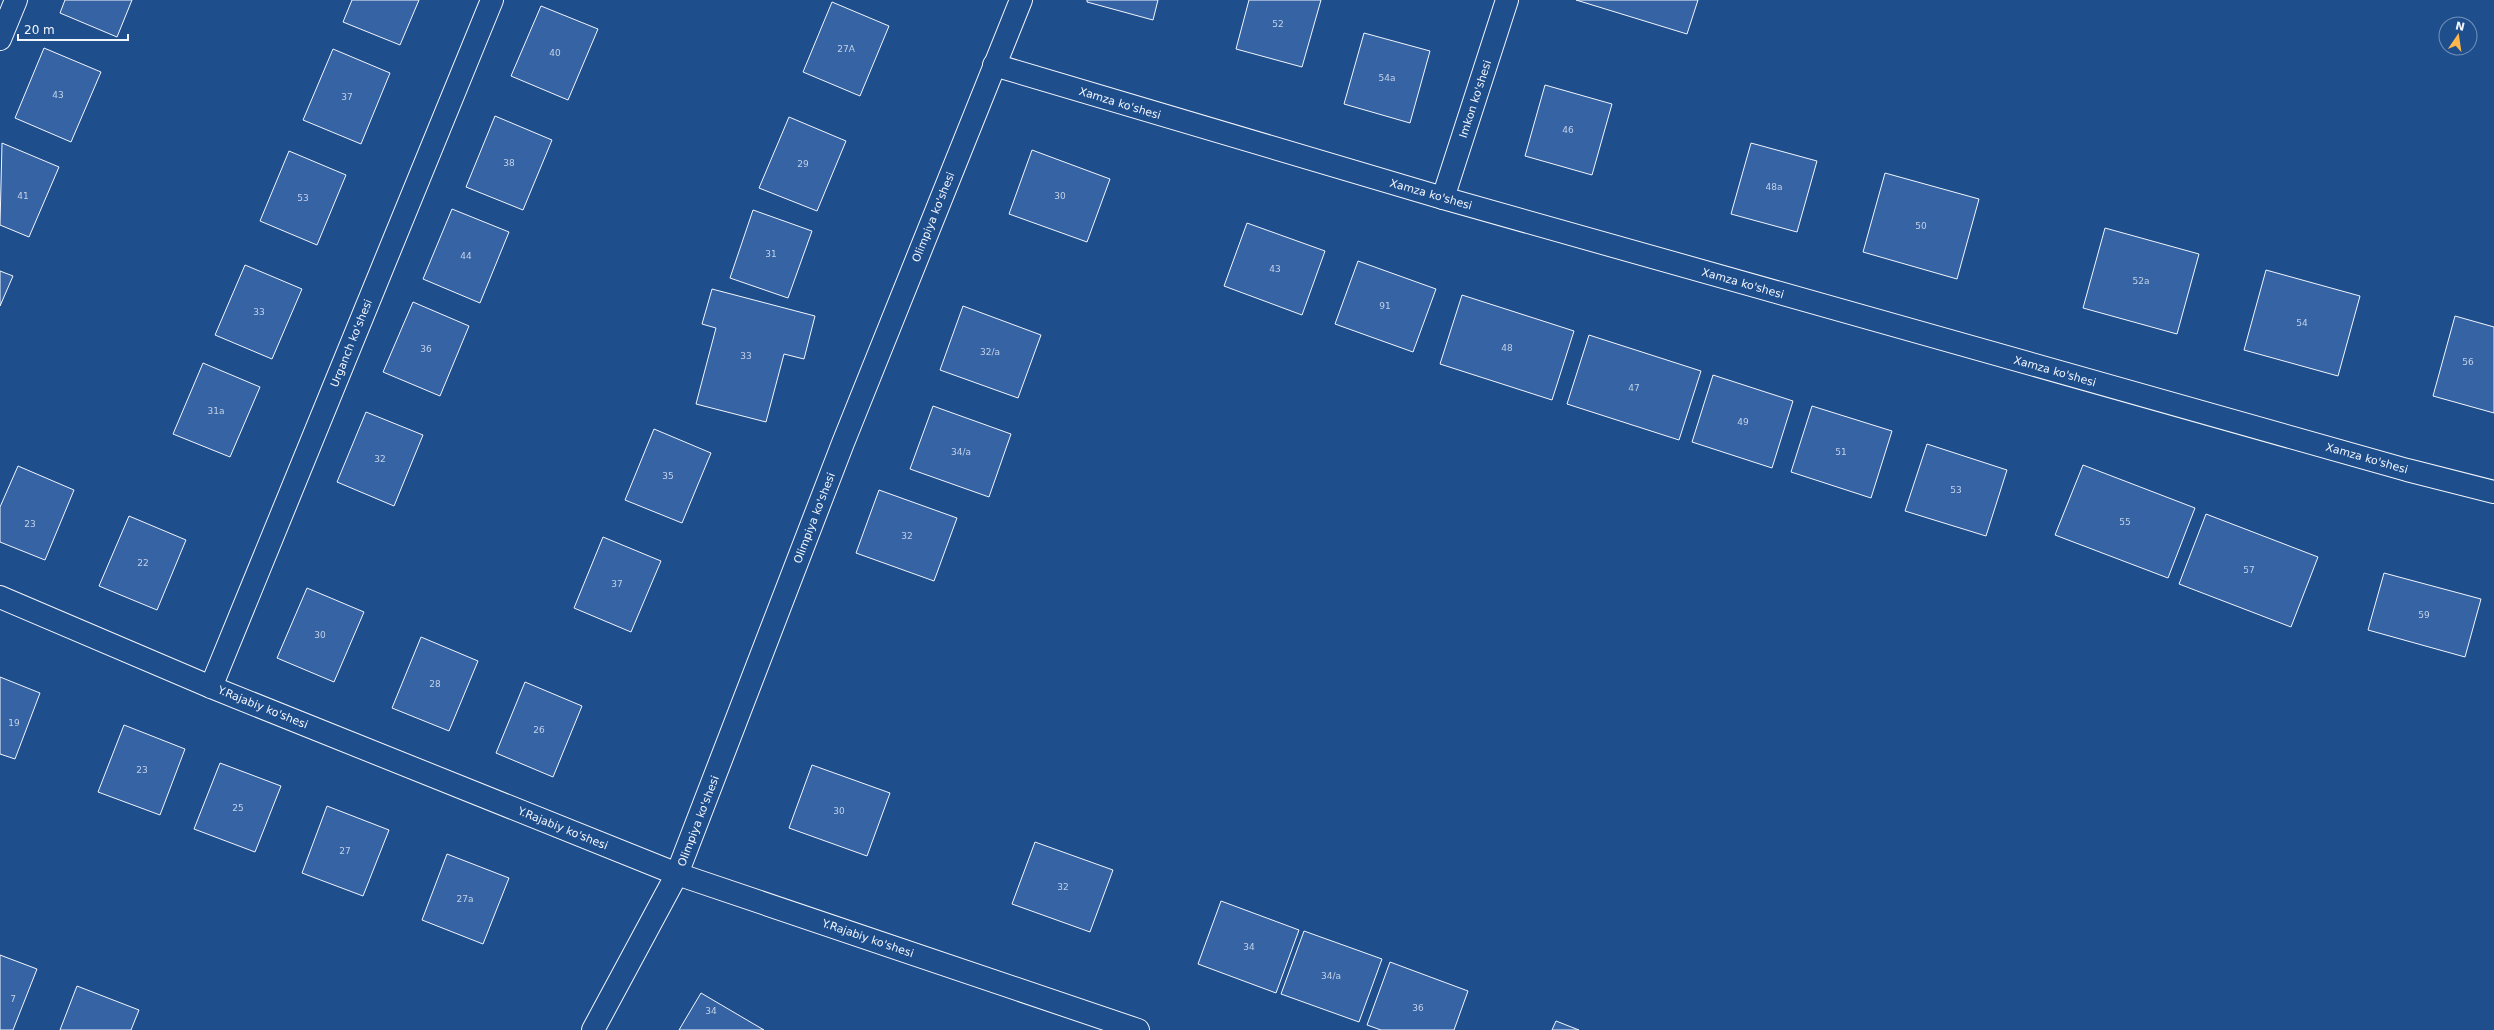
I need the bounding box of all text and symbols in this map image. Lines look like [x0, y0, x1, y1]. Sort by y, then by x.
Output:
scale bar [18, 16, 128, 42]
north arrow [2438, 16, 2478, 56]
house number: 52 [1272, 19, 1284, 29]
text: N [2454, 19, 2466, 34]
text: 20 m [24, 23, 55, 37]
house number: 27A [837, 44, 856, 54]
house number: 40 [549, 48, 561, 58]
street label: Imkon ko'shesi [1457, 59, 1494, 140]
house number: 54a [1379, 73, 1395, 83]
street label: Xamza ko'shesi [1077, 85, 1162, 122]
house number: 43 [52, 90, 64, 100]
house number: 37 [341, 92, 353, 102]
house number: 46 [1562, 125, 1574, 135]
house number: 38 [503, 158, 515, 168]
house number: 29 [797, 159, 809, 169]
street label: Olimpiya ko'shesi [909, 170, 958, 264]
street label: Xamza ko'shesi [1388, 177, 1474, 212]
house number: 48a [1766, 182, 1782, 192]
house number: 41 [17, 191, 29, 201]
house number: 30 [1054, 191, 1066, 201]
house number: 53 [297, 193, 309, 203]
house number: 50 [1915, 221, 1927, 231]
house number: 31 [765, 249, 777, 259]
house number: 44 [460, 251, 472, 261]
house number: 43 [1269, 264, 1281, 274]
street label: Xamza ko'shesi [1700, 266, 1786, 301]
house number: 52a [2133, 276, 2149, 286]
street label: Urganch ko'shesi [328, 297, 375, 389]
house number: 91 [1379, 301, 1391, 311]
house number: 33 [253, 307, 265, 317]
house number: 54 [2296, 318, 2308, 328]
house number: 48 [1501, 343, 1513, 353]
house number: 36 [420, 344, 432, 354]
house number: 32/a [980, 347, 1000, 357]
house number: 33 [740, 351, 752, 361]
street label: Xamza ko'shesi [2012, 354, 2098, 389]
house number: 56 [2462, 357, 2474, 367]
house number: 47 [1628, 383, 1640, 393]
house number: 31a [208, 406, 224, 416]
house number: 49 [1737, 417, 1749, 427]
street label: Xamza ko'shesi [2324, 441, 2410, 476]
house number: 34/a [951, 447, 971, 457]
house number: 51 [1835, 447, 1847, 457]
house number: 32 [374, 454, 386, 464]
house number: 35 [662, 471, 674, 481]
street label: Olimpiya ko'shesi [791, 471, 838, 565]
house number: 53 [1950, 485, 1962, 495]
house number: 55 [2119, 517, 2131, 527]
house number: 23 [24, 519, 36, 529]
house number: 32 [901, 531, 913, 541]
house number: 22 [137, 558, 149, 568]
house number: 57 [2243, 565, 2255, 575]
house number: 37 [611, 579, 623, 589]
house number: 59 [2418, 610, 2430, 620]
house number: 30 [314, 630, 326, 640]
house number: 28 [429, 679, 441, 689]
street label: Y.Rajabiy ko'shesi [215, 683, 310, 731]
house number: 19 [8, 718, 20, 728]
house number: 26 [533, 725, 545, 735]
house number: 23 [136, 765, 148, 775]
street label: Olimpiya ko'shesi [675, 774, 722, 868]
house number: 25 [232, 803, 244, 813]
street label: Y.Rajabiy ko'shesi [515, 804, 610, 852]
house number: 30 [833, 806, 845, 816]
house number: 27 [339, 846, 351, 856]
house number: 32 [1057, 882, 1069, 892]
house number: 27a [457, 894, 473, 904]
street label: Y.Rajabiy ko'shesi [819, 916, 915, 960]
house number: 34 [1243, 942, 1255, 952]
house number: 34/a [1321, 971, 1341, 981]
house number: 7 [10, 994, 16, 1004]
house number: 36 [1412, 1003, 1424, 1013]
house number: 34 [705, 1006, 717, 1016]

